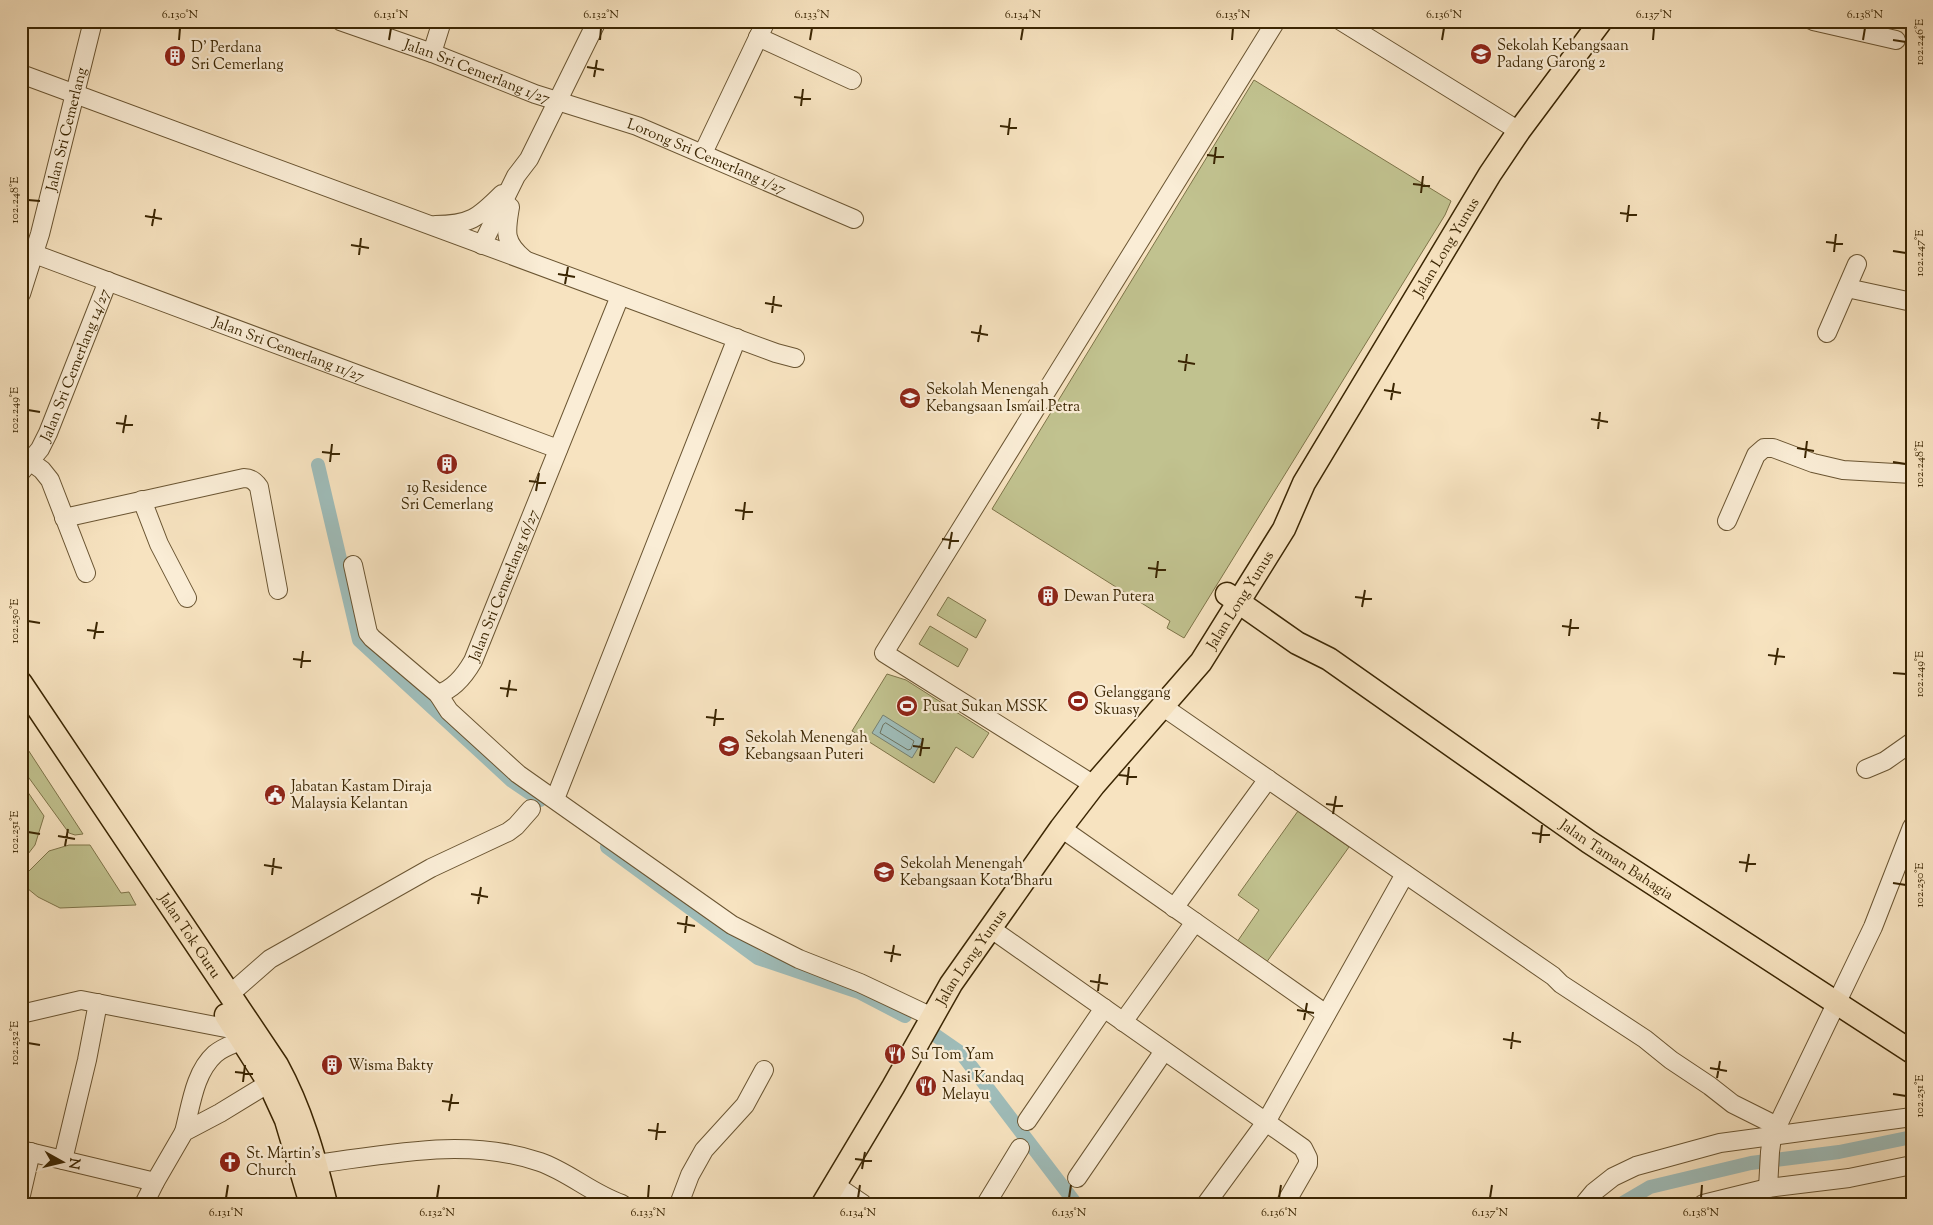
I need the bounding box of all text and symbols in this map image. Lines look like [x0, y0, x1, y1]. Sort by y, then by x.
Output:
text: 6.130°N [162, 6, 199, 24]
text: 6.131°N [374, 6, 409, 24]
text: 6.132°N [583, 6, 619, 24]
text: 6.133°N [794, 6, 830, 24]
text: 6.134°N [1005, 6, 1042, 24]
text: 6.135°N [1216, 6, 1251, 24]
text: 6.136°N [1426, 6, 1463, 24]
text: 6.137°N [1636, 6, 1673, 24]
text: 6.138°N [1847, 6, 1884, 24]
text: 102.246°E [1911, 18, 1929, 65]
street label: Jalan Sri Cemerlang 1/27 [400, 35, 553, 110]
place label: Sekolah Kebangsaan Padang Garong 2 [1497, 36, 1629, 74]
place label: D' Perdana Sri Cemerlang [191, 38, 284, 76]
school or university icon: Sekolah Kebangsaan Padang Garong 2 [1469, 42, 1493, 66]
building icon: D' Perdana Sri Cemerlang [163, 44, 187, 68]
street label: Jalan Sri Cemerlang [42, 65, 93, 195]
street label: Lorong Sri Cemerlang 1/27 [624, 115, 789, 201]
text: 102.248°E [6, 176, 24, 223]
street label: Jalan Long Yunus [1409, 194, 1485, 302]
text: 102.247°E [1911, 229, 1929, 276]
street label: Jalan Sri Cemerlang 14/27 [36, 285, 116, 446]
street label: Jalan Sri Cemerlang 11/27 [209, 312, 368, 388]
place label: Sekolah Menengah Kebangsaan Ismail Petra [926, 380, 1080, 418]
text: 102.249°E [6, 386, 24, 433]
school or university icon: Sekolah Menengah Kebangsaan Ismail Petra [898, 386, 922, 410]
text: 102.248°E [1911, 440, 1929, 487]
building icon: 19 Residence Sri Cemerlang [435, 452, 459, 476]
place label: 19 Residence Sri Cemerlang [401, 478, 493, 516]
street label: Jalan Sri Cemerlang 16/27 [465, 506, 545, 666]
street label: Jalan Long Yunus [1202, 547, 1280, 655]
building icon: Dewan Putera [1036, 584, 1060, 608]
place label: Dewan Putera [1064, 587, 1154, 608]
text: 102.250°E [6, 598, 24, 644]
text: 102.249°E [1911, 650, 1929, 697]
place label: Gelanggang Skuasy [1094, 683, 1171, 721]
sports icon: Gelanggang Skuasy [1066, 689, 1090, 713]
sports icon: Pusat Sukan MSSK [895, 694, 919, 718]
place label: Pusat Sukan MSSK [923, 697, 1048, 718]
place label: Sekolah Menengah Kebangsaan Puteri [745, 728, 868, 766]
school or university icon: Sekolah Menengah Kebangsaan Puteri [717, 734, 741, 758]
place label: Jabatan Kastam Diraja Malaysia Kelantan [290, 777, 432, 815]
public building icon: Jabatan Kastam Diraja Malaysia Kelantan [263, 783, 287, 807]
text: 102.251°E [6, 810, 24, 853]
street label: Jalan Taman Bahagia [1554, 815, 1677, 906]
place label: Sekolah Menengah Kebangsaan Kota Bharu [900, 854, 1053, 892]
school or university icon: Sekolah Menengah Kebangsaan Kota Bharu [872, 860, 896, 884]
text: 102.250°E [1911, 862, 1929, 908]
street label: Jalan Tok Guru [152, 889, 225, 983]
street label: Jalan Long Yunus [931, 905, 1013, 1011]
text: 102.252°E [6, 1020, 24, 1065]
restaurant icon: Su Tom Yam [883, 1042, 907, 1066]
place label: Su Tom Yam [911, 1045, 994, 1066]
building icon: Wisma Bakty [320, 1053, 344, 1077]
place label: Wisma Bakty [348, 1056, 434, 1077]
place label: Nasi Kandaq Melayu [942, 1068, 1025, 1106]
restaurant icon: Nasi Kandaq Melayu [914, 1074, 938, 1098]
text: 102.251°E [1911, 1074, 1929, 1117]
north arrow [38, 1138, 88, 1188]
place label: St. Martin's Church [246, 1144, 320, 1182]
church icon: St. Martin's Church [218, 1150, 242, 1174]
text: N [62, 1157, 84, 1170]
text: 6.131°N [209, 1204, 244, 1222]
text: 6.132°N [419, 1204, 455, 1222]
text: 6.133°N [630, 1204, 666, 1222]
text: 6.134°N [840, 1204, 877, 1222]
text: 6.135°N [1052, 1204, 1087, 1222]
text: 6.136°N [1261, 1204, 1298, 1222]
text: 6.137°N [1472, 1204, 1509, 1222]
text: 6.138°N [1683, 1204, 1720, 1222]

